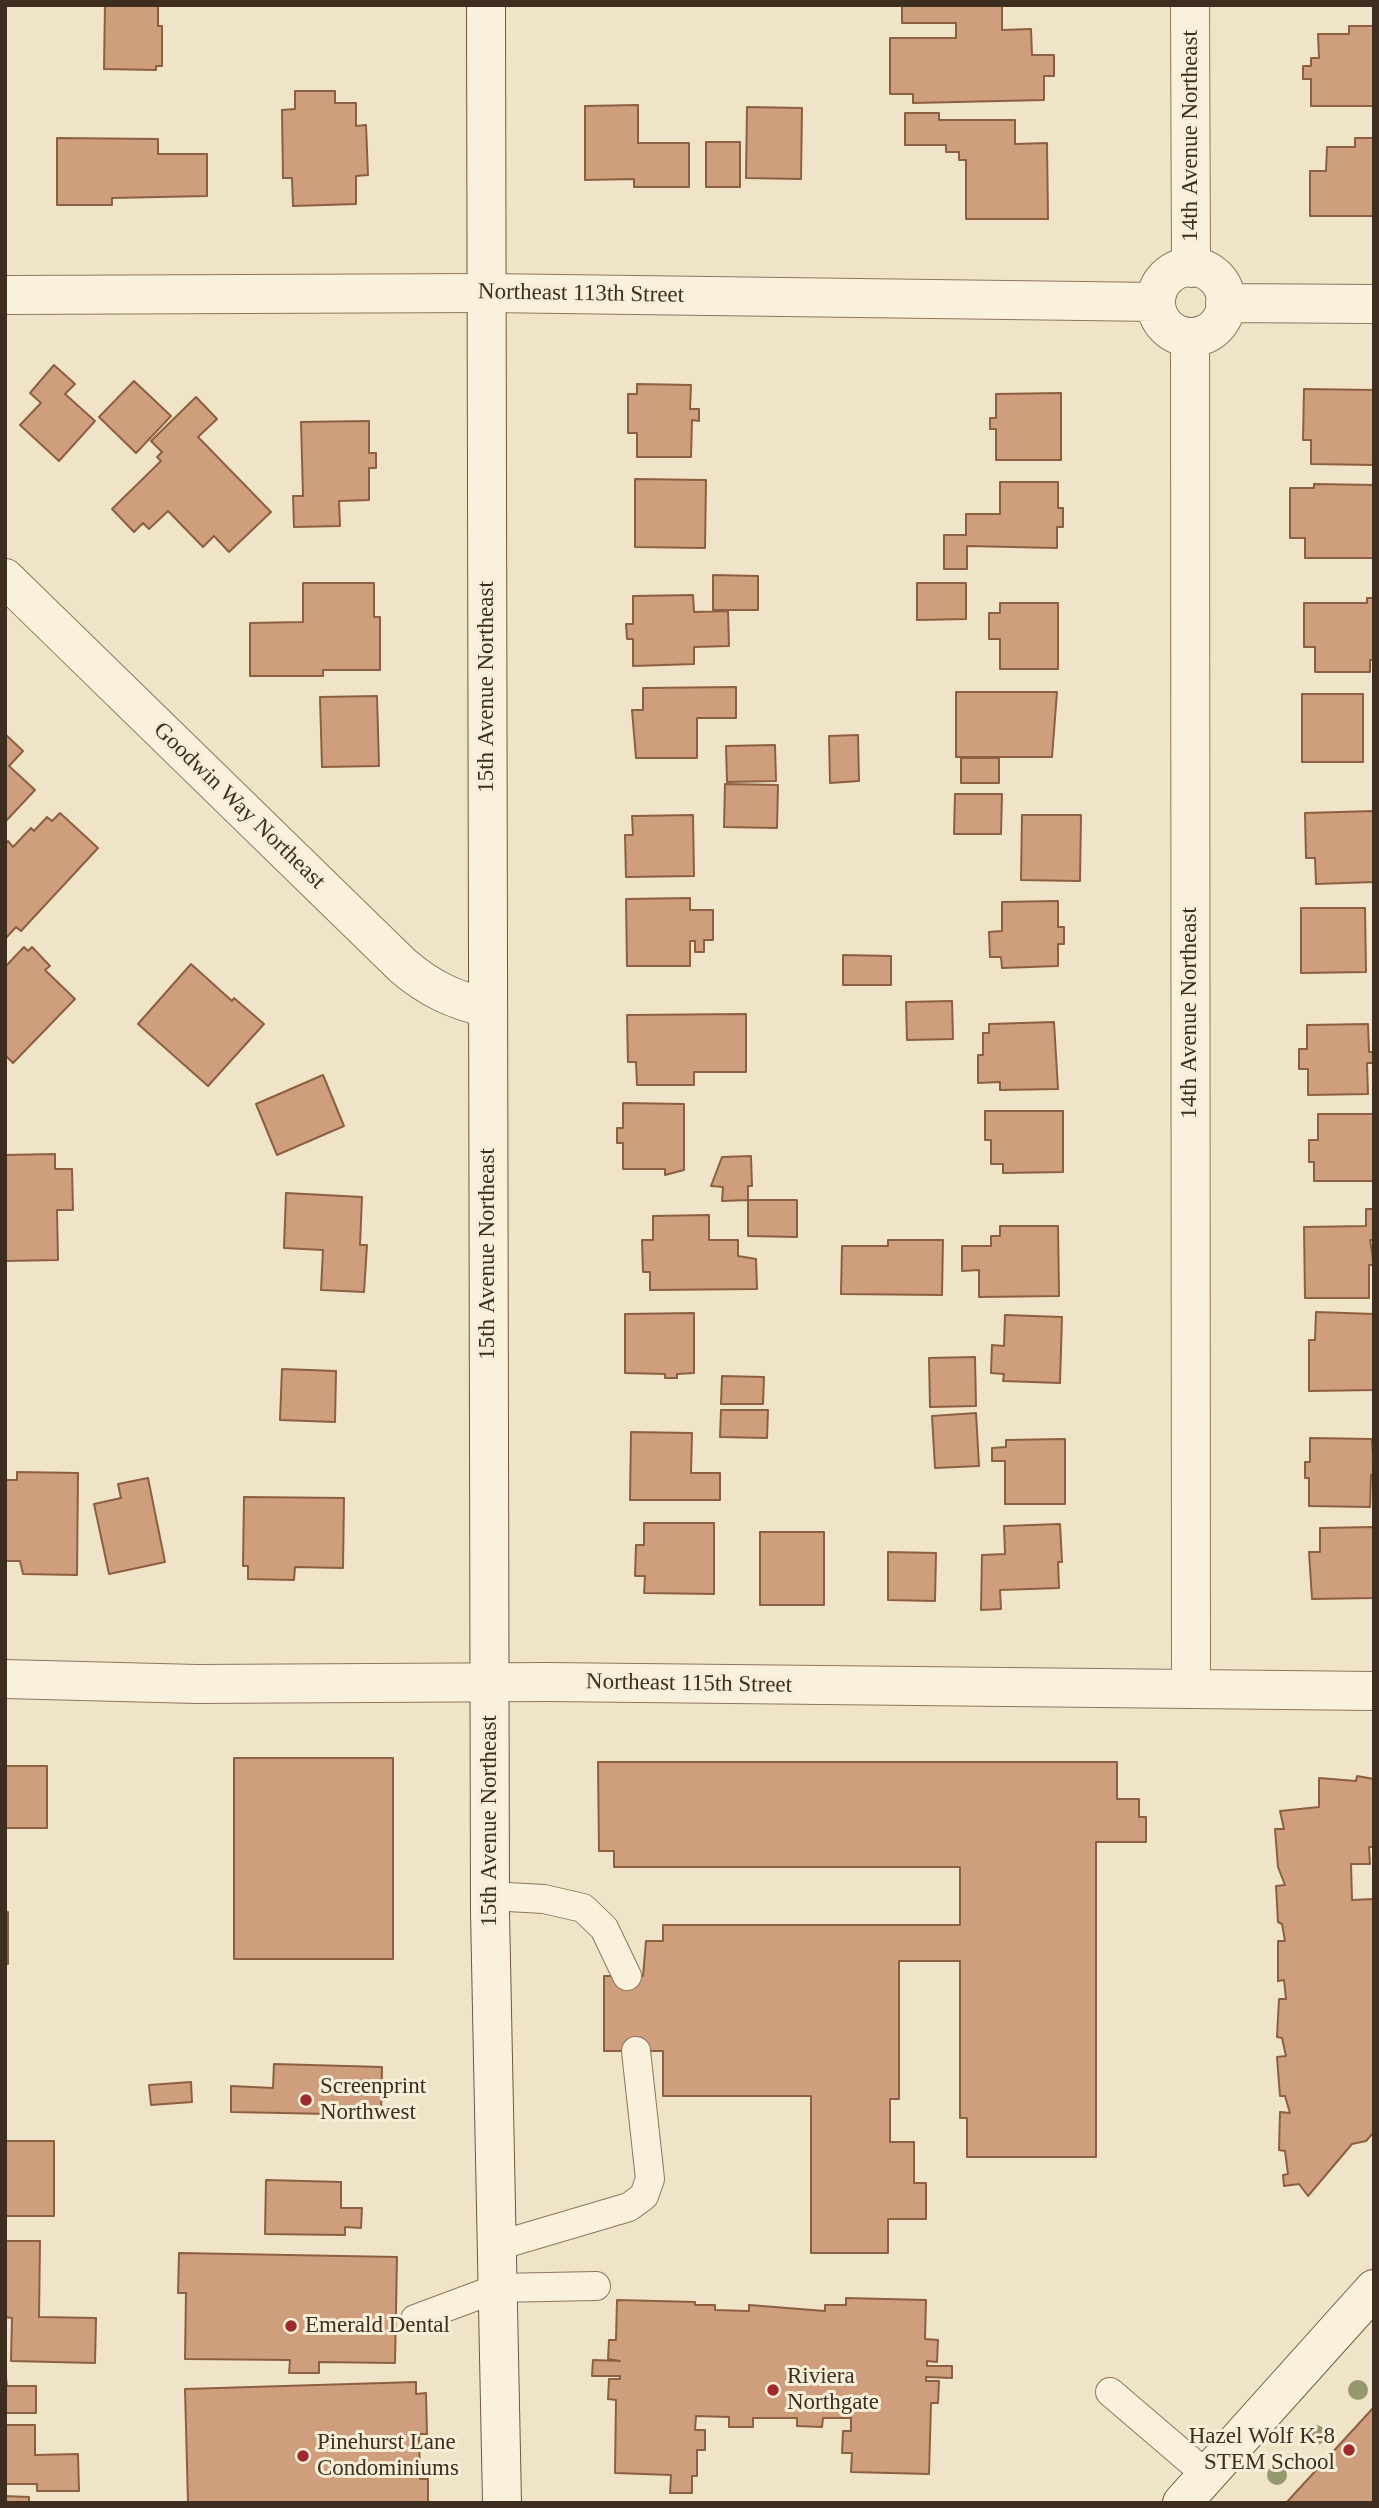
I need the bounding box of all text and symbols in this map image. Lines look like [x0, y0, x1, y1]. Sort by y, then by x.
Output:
street label: 14th Avenue Northeast [1177, 30, 1205, 242]
street label: Northeast 113th Street [478, 278, 684, 310]
street label: 15th Avenue Northeast [473, 581, 501, 793]
street label: Goodwin Way Northeast [147, 717, 331, 895]
street label: 14th Avenue Northeast [1176, 907, 1204, 1119]
street label: 15th Avenue Northeast [474, 1148, 502, 1360]
street label: Northeast 115th Street [586, 1668, 792, 1700]
street label: 15th Avenue Northeast [476, 1715, 504, 1927]
place label: Screenprint Northwest [320, 2073, 426, 2127]
marker: Screenprint Northwest [298, 2092, 314, 2108]
place label: Emerald Dental [305, 2312, 450, 2340]
marker: Emerald Dental [283, 2318, 299, 2334]
place label: Riviera Northgate [787, 2363, 879, 2417]
marker: Riviera Northgate [765, 2382, 781, 2398]
place label: Hazel Wolf K-8 STEM School [1189, 2423, 1335, 2477]
place label: Pinehurst Lane Condominiums [317, 2429, 459, 2483]
marker: Hazel Wolf K-8 STEM School [1341, 2442, 1357, 2458]
marker: Pinehurst Lane Condominiums [295, 2448, 311, 2464]

